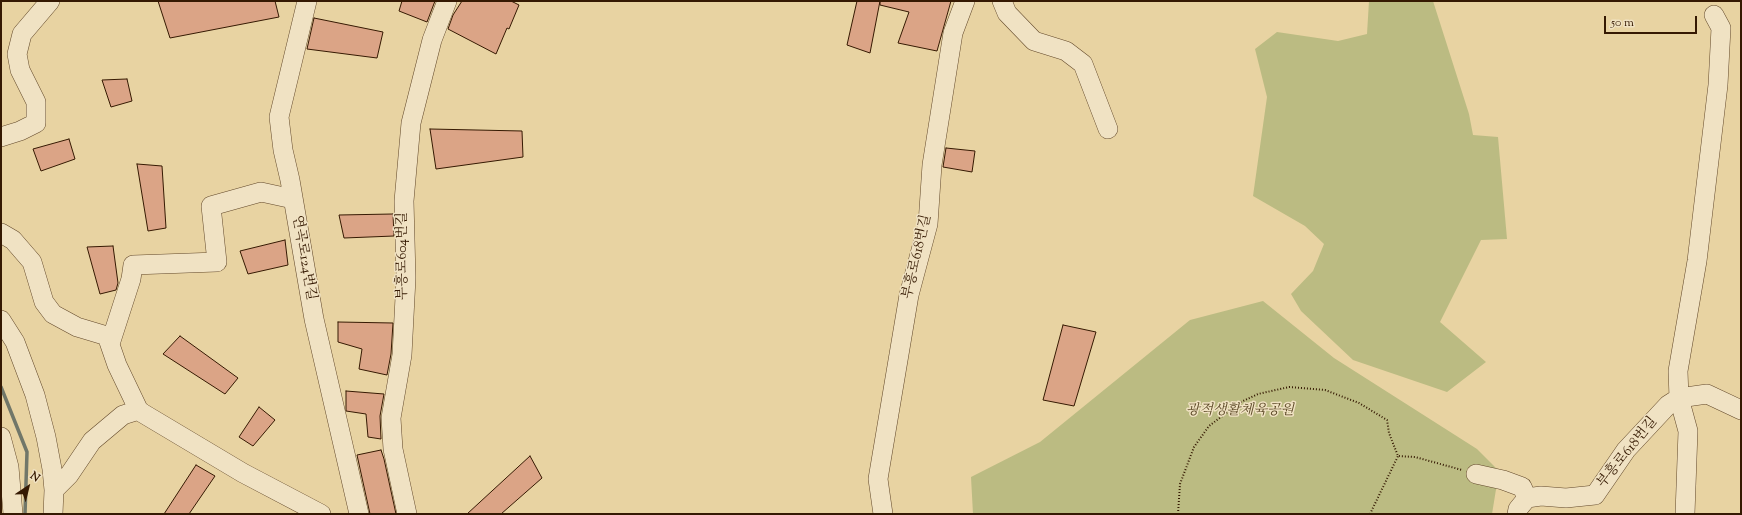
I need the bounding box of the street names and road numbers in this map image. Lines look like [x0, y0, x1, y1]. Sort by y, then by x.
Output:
street label: 부흥로604번길 [396, 212, 412, 300]
street label: 부흥로618번길 [900, 213, 936, 301]
street label: 연곡로124번길 [287, 214, 319, 302]
street label: 부흥로618번길 [1594, 414, 1662, 492]

